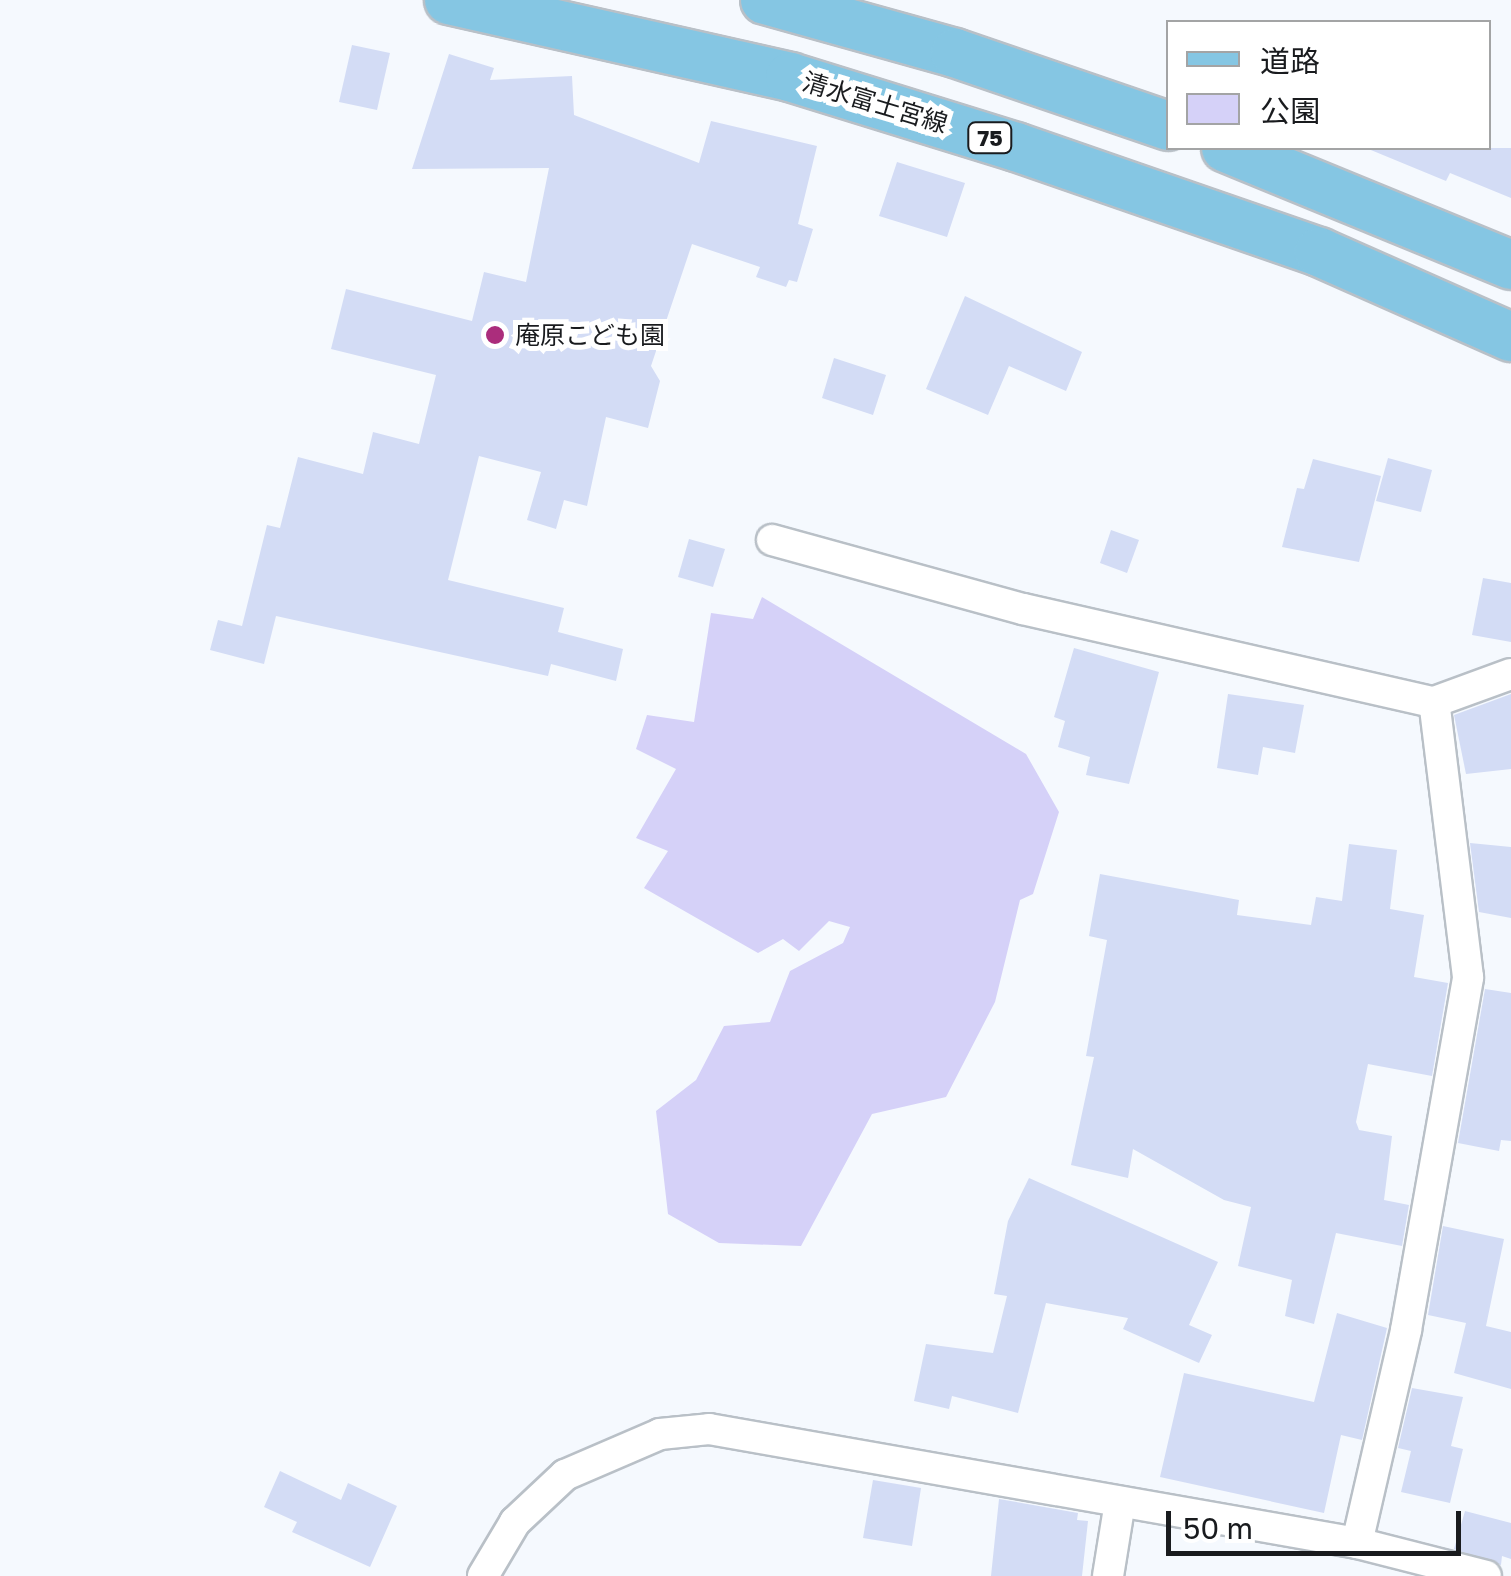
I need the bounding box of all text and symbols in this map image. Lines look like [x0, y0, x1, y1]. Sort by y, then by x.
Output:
legend [1166, 20, 1491, 150]
text: 道路 [1260, 43, 1320, 79]
street label: 清水富士宮線 [799, 67, 951, 139]
text: 公園 [1260, 93, 1320, 129]
road number: 75 [965, 121, 1015, 155]
place label: 庵原こども園 [515, 320, 665, 350]
marker: 庵原こども園 [484, 324, 506, 346]
scale bar [1171, 1491, 1466, 1553]
text: 50 m [1183, 1510, 1253, 1546]

